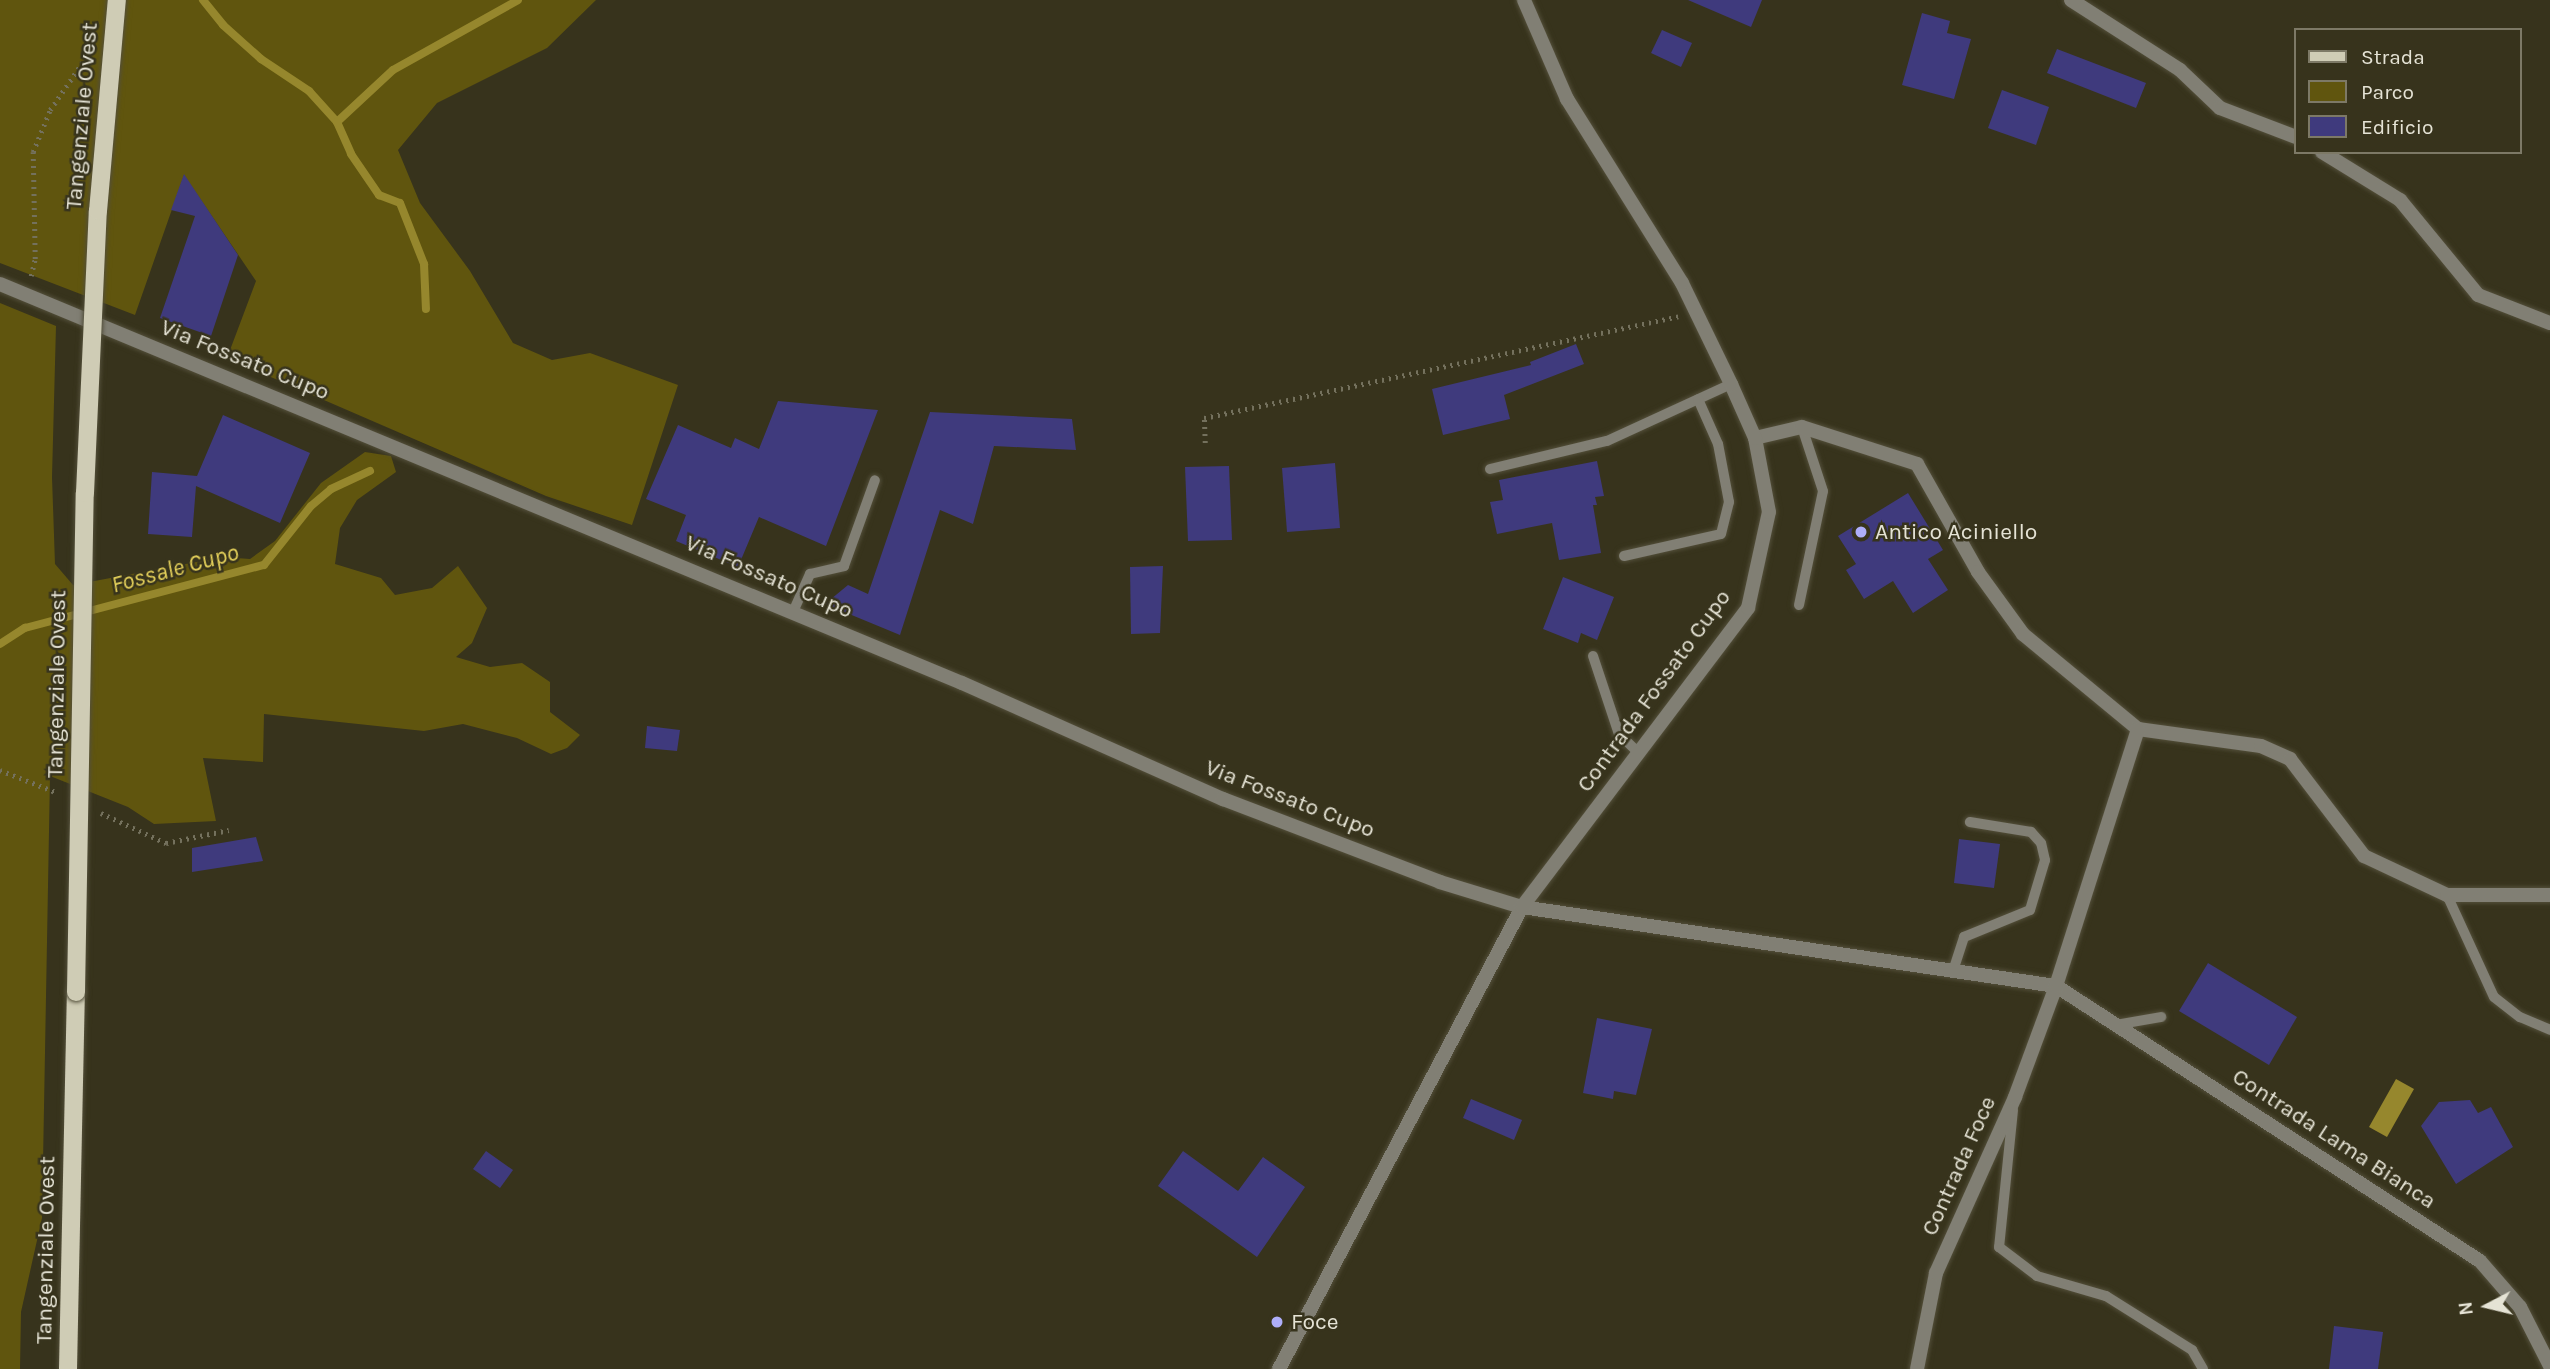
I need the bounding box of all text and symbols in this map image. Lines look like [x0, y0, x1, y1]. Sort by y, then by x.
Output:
street label: Tangenziale Ovest [60, 21, 104, 211]
legend [2294, 28, 2522, 154]
text: Strada [2361, 45, 2425, 69]
text: Parco [2361, 80, 2414, 104]
text: Edificio [2361, 115, 2434, 139]
street label: Via Fossato Cupo [157, 314, 333, 406]
place label: Antico Aciniello [1875, 518, 2037, 546]
marker: Antico Aciniello [1853, 524, 1869, 540]
street label: Via Fossato Cupo [681, 529, 857, 625]
water label: Fossale Cupo [108, 538, 242, 600]
street label: Contrada Fossato Cupo [1571, 584, 1737, 798]
street label: Tangenziale Ovest [42, 590, 72, 778]
street label: Via Fossato Cupo [1201, 754, 1379, 844]
street label: Contrada Lama Bianca [2227, 1063, 2441, 1215]
street label: Contrada Foce [1916, 1092, 2002, 1240]
street label: Tangenziale Ovest [31, 1156, 61, 1344]
north arrow [2452, 1271, 2522, 1341]
text: N [2454, 1300, 2478, 1317]
place label: Foce [1291, 1308, 1339, 1336]
marker: Foce [1269, 1314, 1285, 1330]

